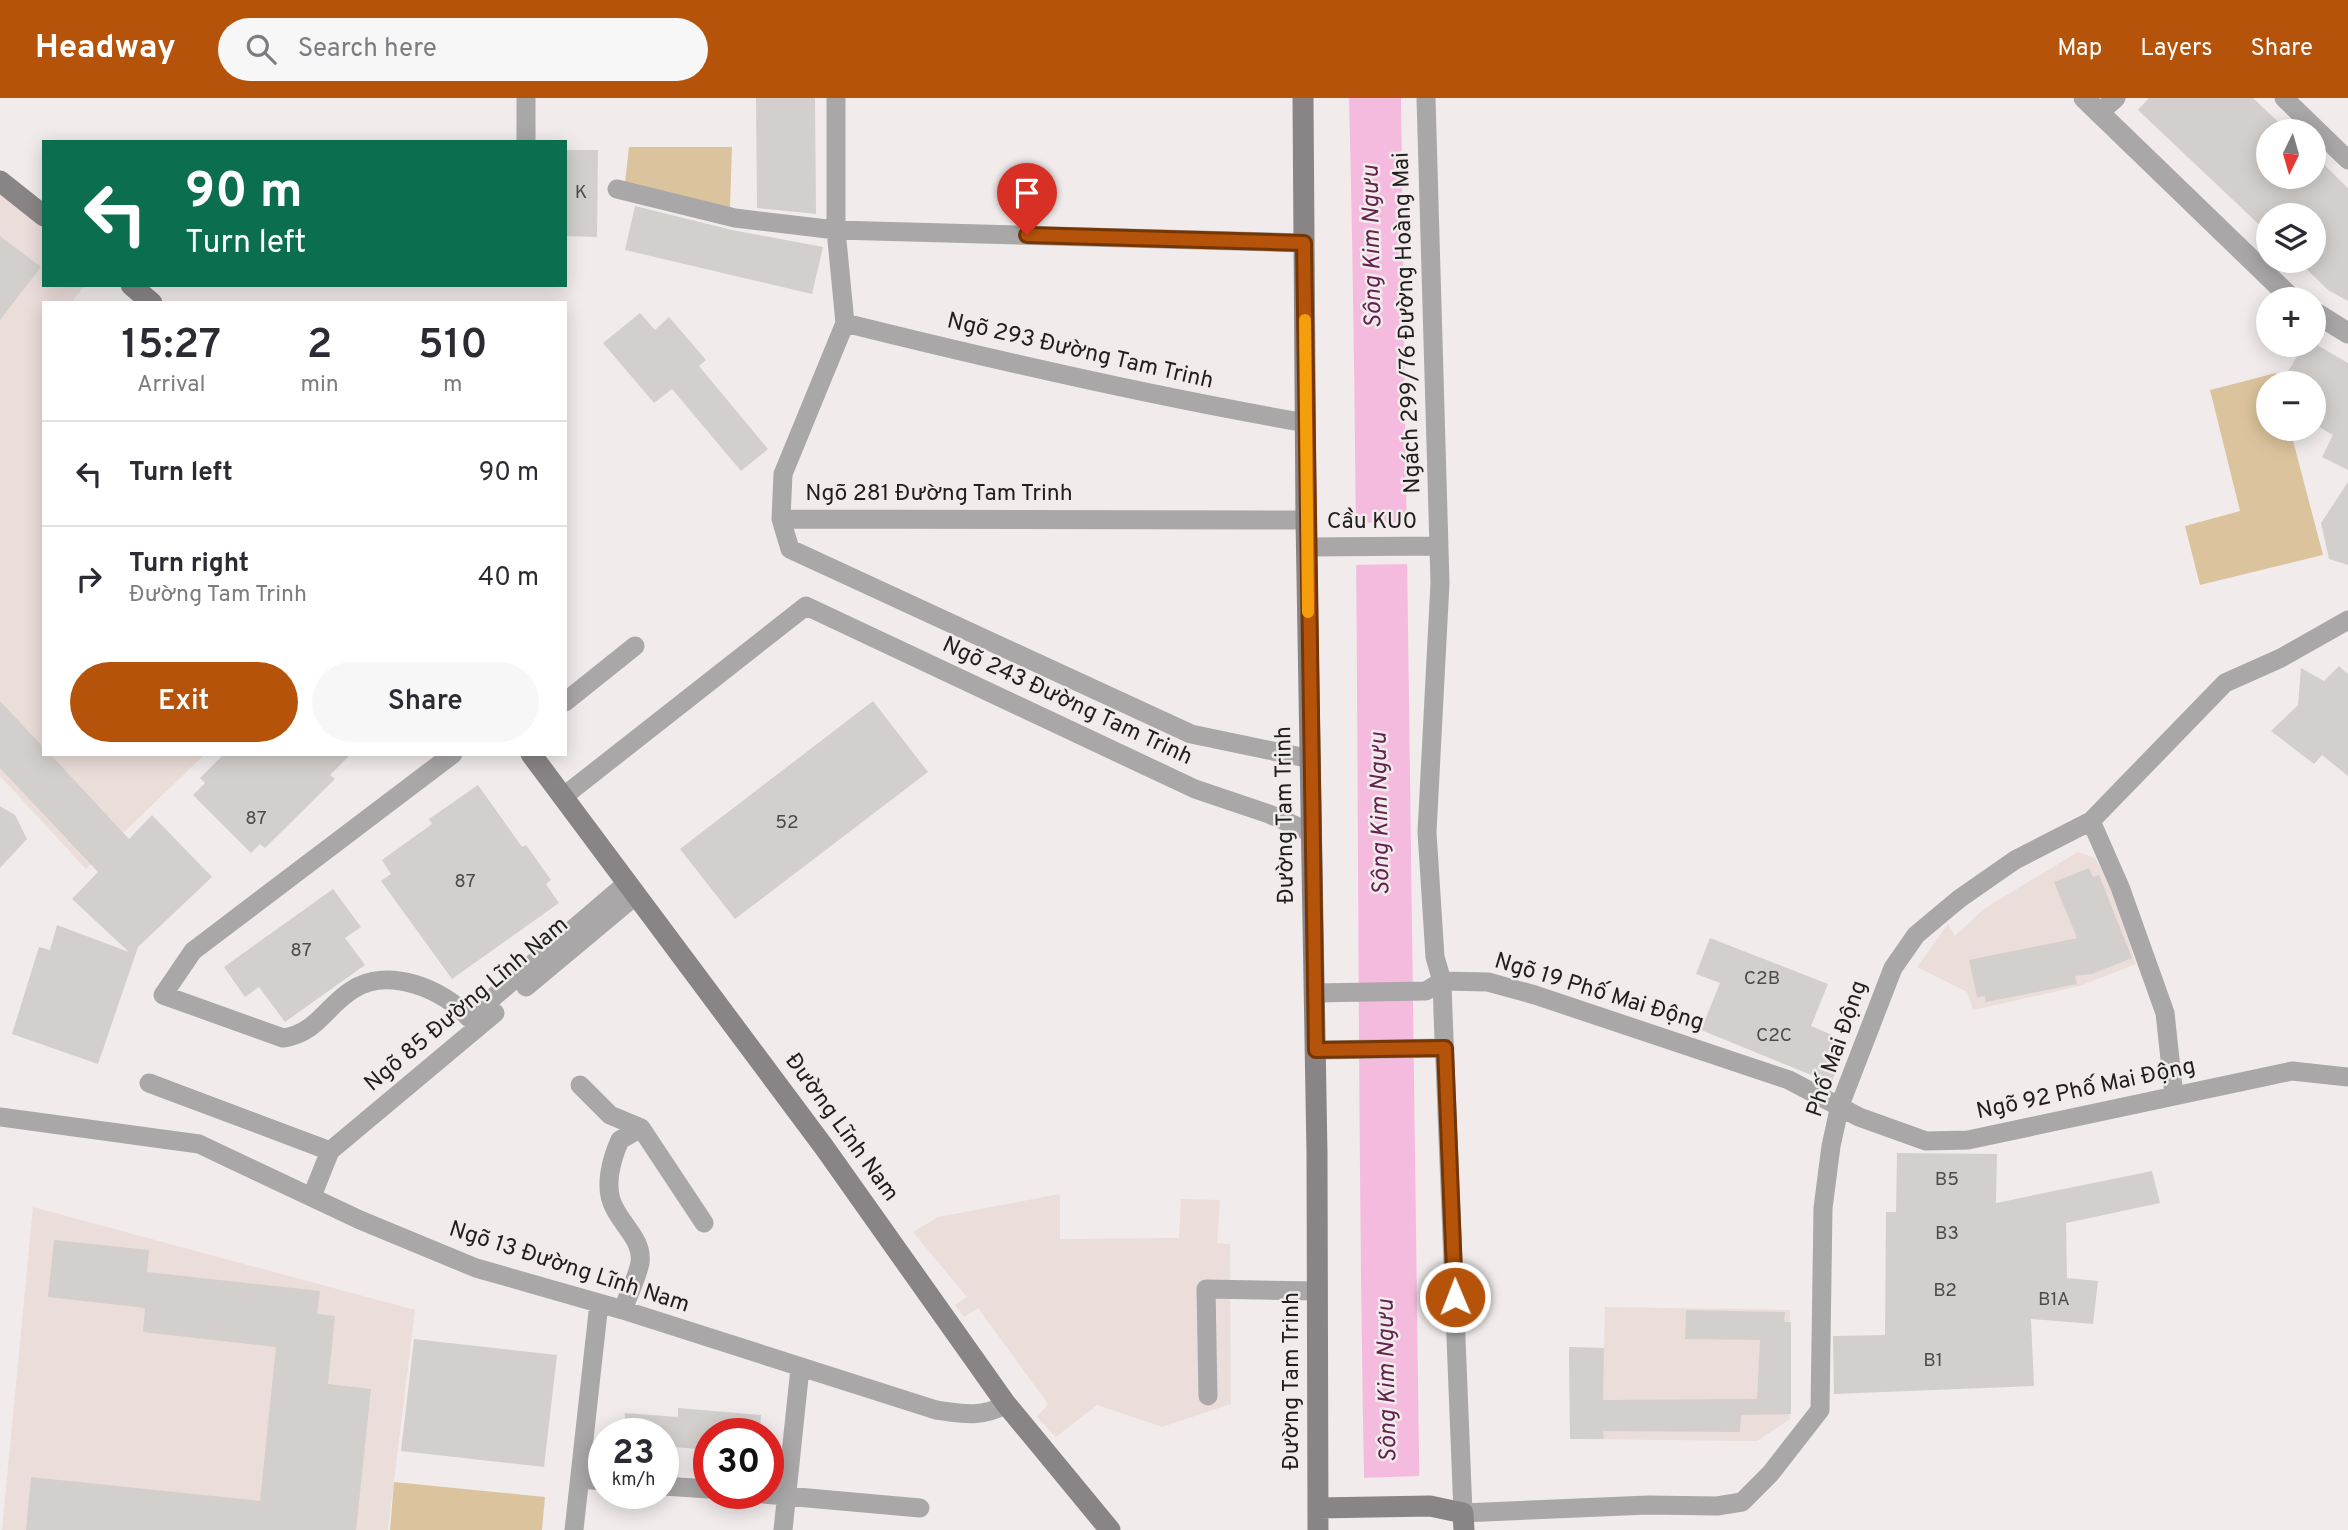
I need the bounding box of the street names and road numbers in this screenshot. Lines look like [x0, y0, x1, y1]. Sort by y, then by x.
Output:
street label: Ngách 299/76 Đường Hoàng Mai [1388, 152, 1428, 494]
street label: Ngõ 293 Đường Tam Trinh [944, 307, 1216, 397]
street label: Ngõ 281 Đường Tam Trinh [805, 480, 1073, 509]
street label: Cầu KU0 [1327, 507, 1417, 537]
street label: Ngõ 243 Đường Tam Trinh [937, 631, 1197, 773]
street label: Đường Tam Trinh [1270, 726, 1302, 904]
street label: Ngõ 85 Đường Lĩnh Nam [359, 911, 575, 1099]
street label: Ngõ 19 Phố Mai Động [1491, 946, 1708, 1039]
street label: Phố Mai Động [1800, 977, 1875, 1121]
street label: Đường Lĩnh Nam [778, 1048, 904, 1208]
street label: Ngõ 92 Phố Mai Động [1974, 1052, 2198, 1127]
street label: Ngõ 13 Đường Lĩnh Nam [445, 1215, 693, 1321]
street label: Đường Tam Trinh [1278, 1292, 1307, 1470]

